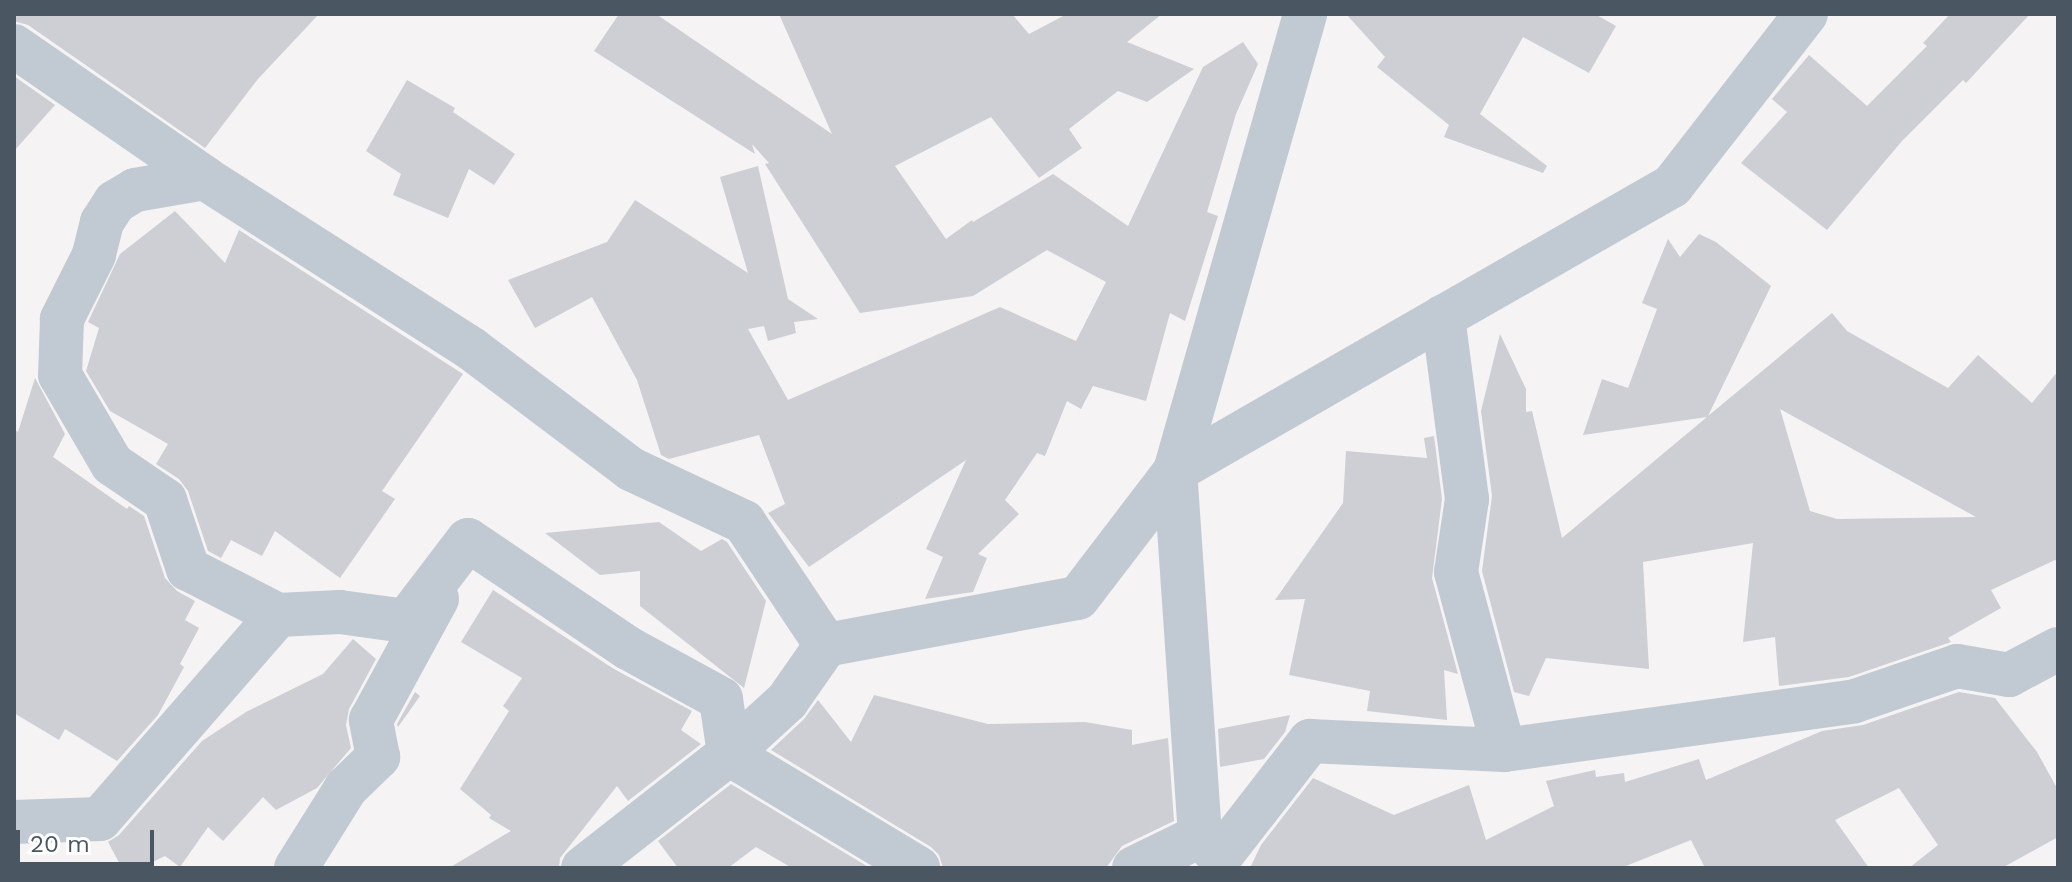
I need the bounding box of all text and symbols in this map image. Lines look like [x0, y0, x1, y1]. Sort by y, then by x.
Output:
scale bar [20, 814, 158, 864]
text: 20 m [30, 830, 90, 858]

